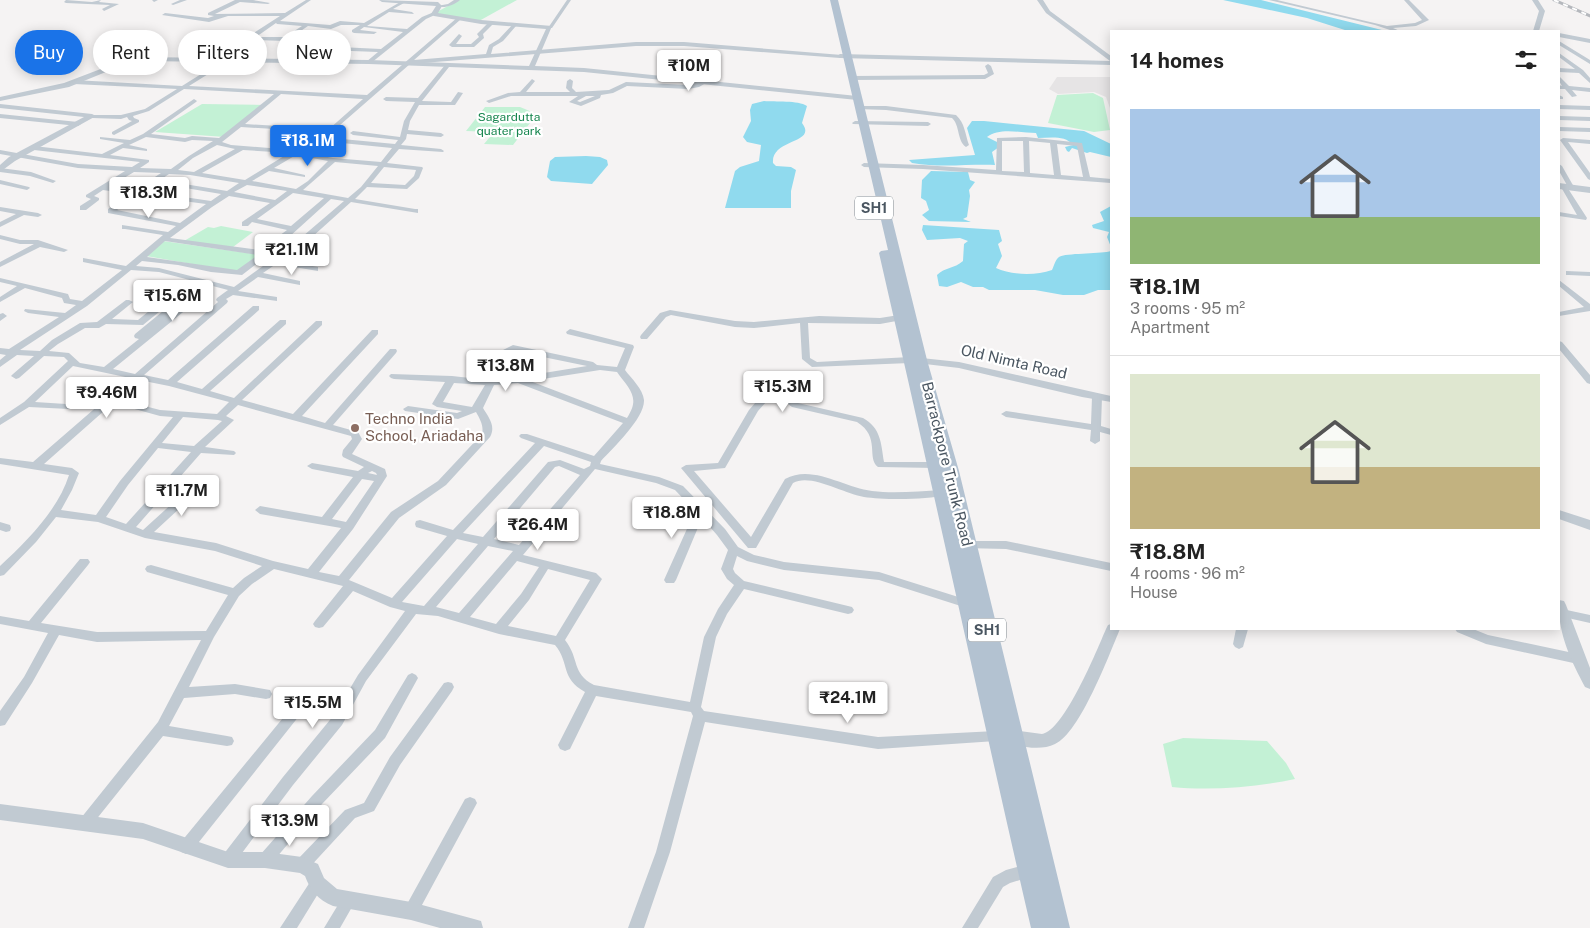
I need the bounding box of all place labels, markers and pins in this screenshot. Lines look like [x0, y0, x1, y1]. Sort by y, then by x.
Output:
pin: ₹10M [659, 49, 719, 92]
pin: ₹18.1M [267, 124, 349, 167]
pin: ₹18.3M [108, 176, 190, 219]
pin: ₹21.1M [251, 234, 333, 276]
pin: ₹15.6M [132, 280, 214, 322]
pin: ₹13.8M [465, 350, 547, 392]
pin: ₹15.3M [742, 370, 824, 413]
pin: ₹9.46M [66, 376, 148, 419]
place label: Techno India School, Ariadaha [365, 410, 483, 444]
marker: Techno India School, Ariadaha [349, 422, 361, 434]
pin: ₹11.7M [141, 474, 223, 517]
pin: ₹18.8M [631, 496, 713, 539]
pin: ₹26.4M [497, 508, 579, 551]
pin: ₹24.1M [807, 682, 889, 724]
pin: ₹15.5M [272, 686, 354, 729]
pin: ₹13.9M [249, 804, 331, 847]

